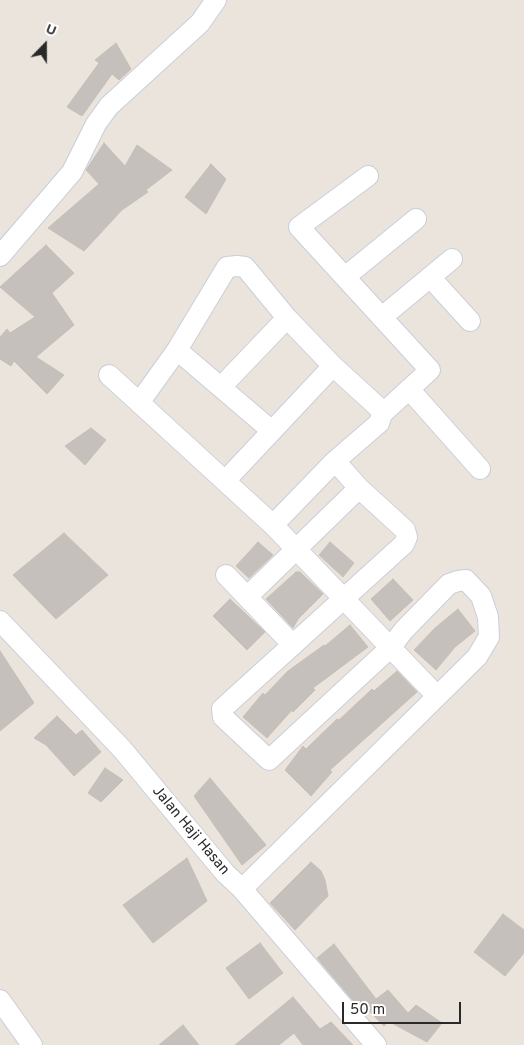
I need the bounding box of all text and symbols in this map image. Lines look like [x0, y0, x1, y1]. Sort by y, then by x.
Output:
north arrow [20, 20, 70, 70]
text: U [43, 21, 59, 40]
street label: Jalan Haji Hasan [147, 783, 233, 879]
scale bar [344, 992, 463, 1024]
text: 50 m [350, 1001, 385, 1020]

